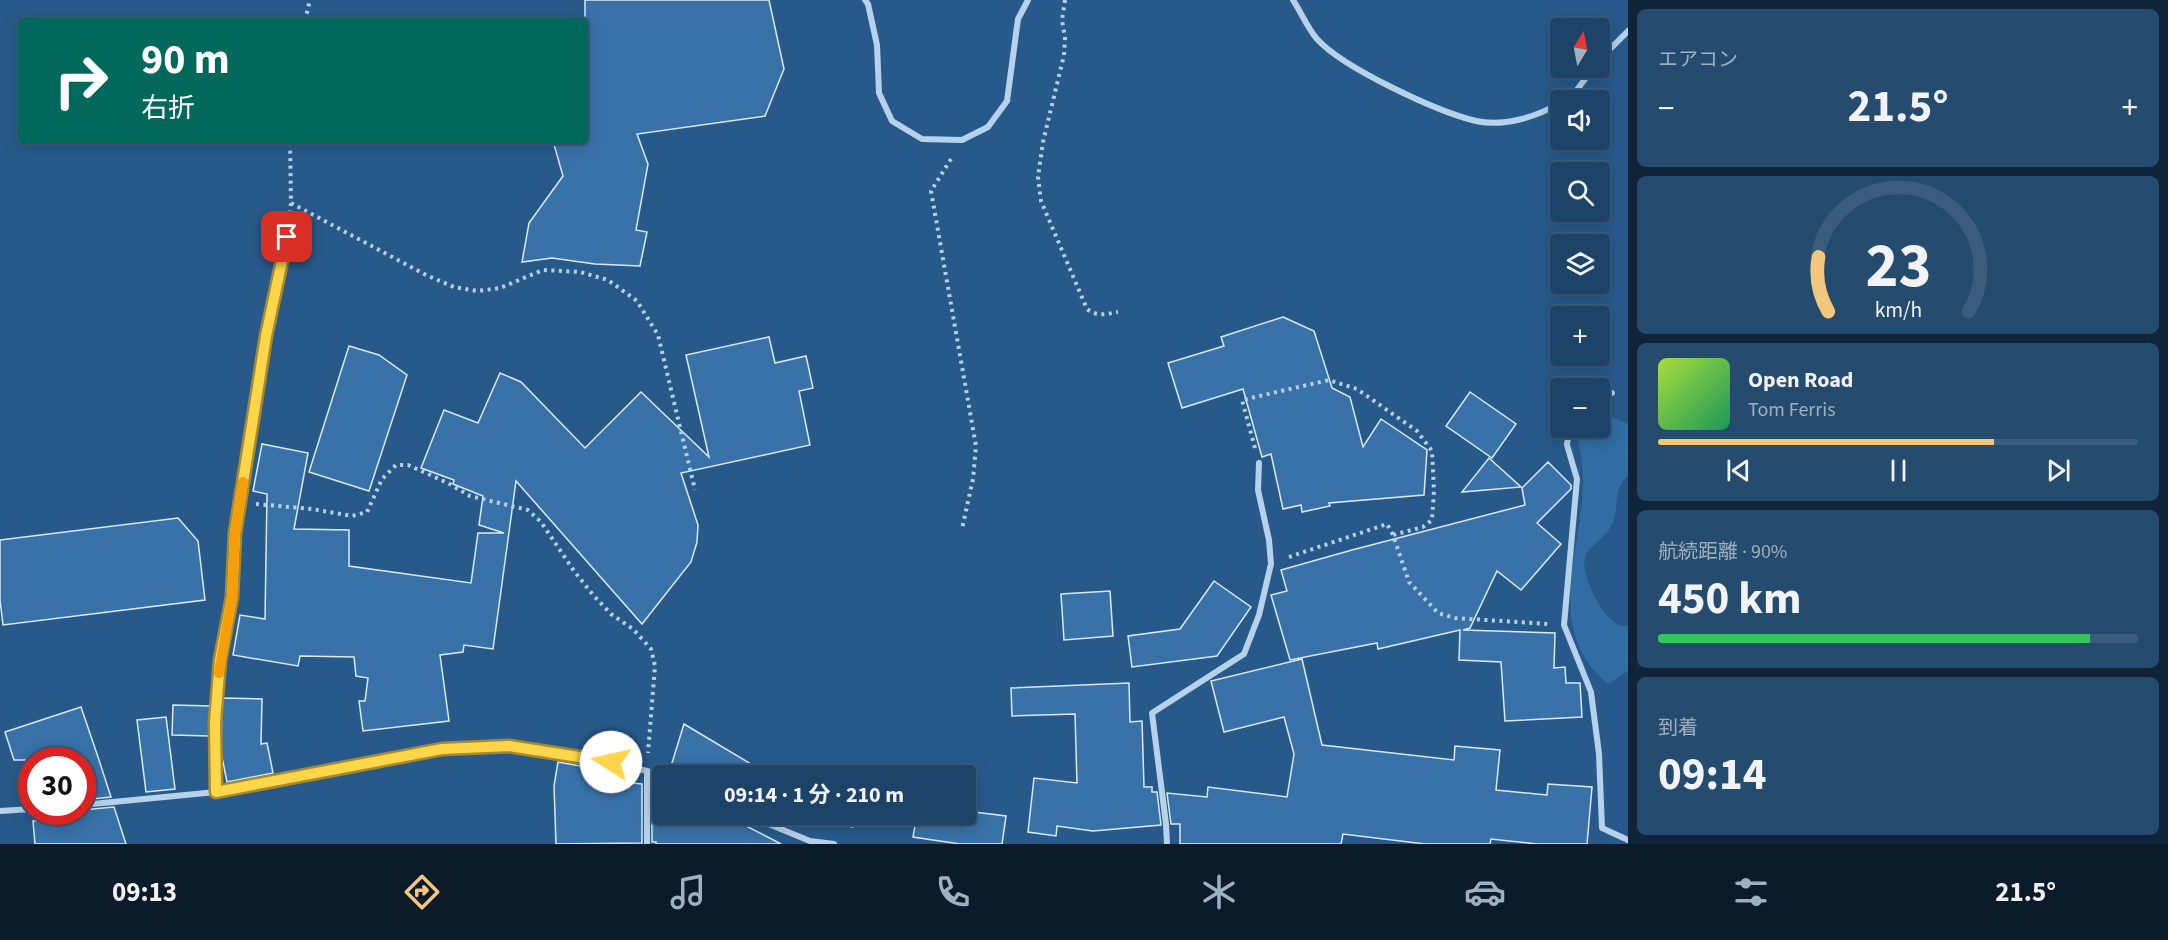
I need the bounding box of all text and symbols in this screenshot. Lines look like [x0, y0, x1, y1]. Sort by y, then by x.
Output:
north arrow [1550, 18, 1610, 78]
map controls [1550, 18, 1610, 438]
text: 90 m [141, 30, 230, 90]
icon: right [42, 42, 120, 120]
text: エアコン [1658, 46, 1738, 74]
text: 21.5° [1847, 75, 1949, 139]
text: − [1658, 85, 1674, 132]
text: + [2122, 85, 2138, 132]
text: 右折 [141, 89, 195, 128]
button: sound [1550, 90, 1610, 150]
button: search [1550, 162, 1610, 222]
pin [261, 211, 312, 262]
icon: arrive [270, 220, 303, 253]
text: 23 [1865, 222, 1931, 311]
button: layers [1550, 234, 1610, 294]
text: km/h [1874, 295, 1922, 326]
button: + [1550, 306, 1610, 366]
text: Open Road [1748, 364, 1853, 396]
button: − [1550, 378, 1610, 438]
text: Tom Ferris [1748, 396, 1836, 424]
icon: previous [1722, 454, 1755, 487]
icon: pause [1882, 454, 1915, 487]
icon: next [2042, 454, 2075, 487]
text: 航続距離 · 90% [1658, 538, 1787, 566]
text: 450 km [1658, 567, 1802, 631]
text: 到着 [1658, 714, 1698, 742]
position arrow [579, 730, 643, 794]
text: 09:14 [1658, 743, 1767, 807]
speed limit sign: 30 [18, 747, 96, 825]
text: 09:14 · 1 分 · 210 m [724, 779, 904, 811]
icon: directions [401, 871, 443, 913]
icon: music [667, 871, 709, 913]
icon: phone [932, 871, 974, 913]
icon: climate [1198, 871, 1240, 913]
icon: car [1464, 871, 1506, 913]
icon: filters [1730, 871, 1772, 913]
text: 09:13 [112, 873, 177, 912]
text: 21.5° [1995, 873, 2056, 912]

